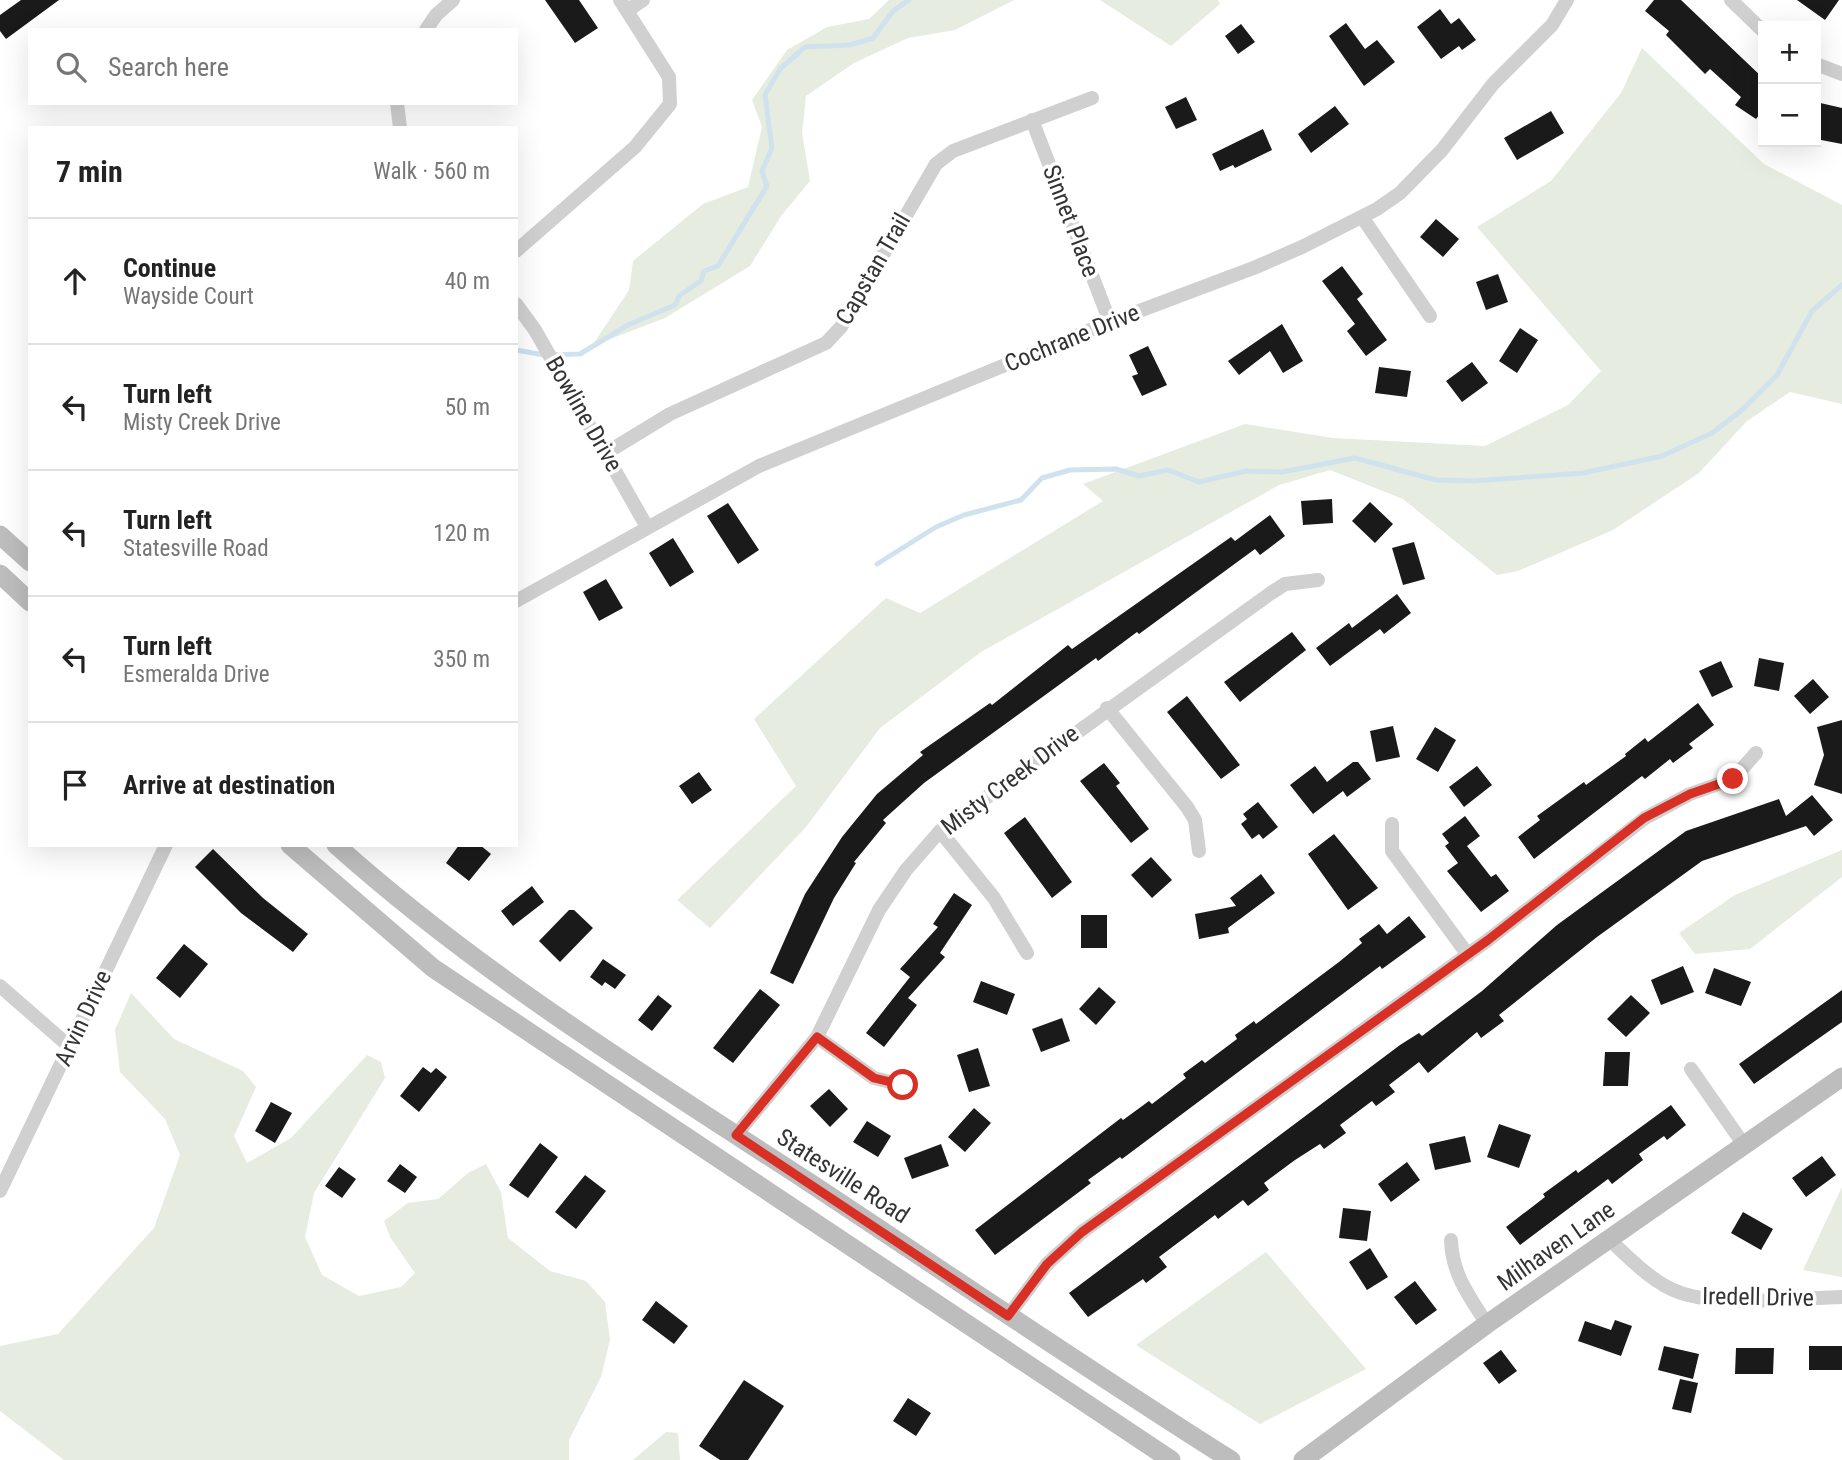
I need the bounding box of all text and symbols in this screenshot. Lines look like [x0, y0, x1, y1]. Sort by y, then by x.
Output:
map controls [1758, 21, 1821, 147]
button: + [1758, 21, 1821, 84]
search box [28, 28, 518, 105]
icon: search [52, 48, 90, 86]
text: Search here [108, 52, 229, 82]
button: − [1758, 84, 1821, 147]
text: 7 min [56, 154, 123, 189]
text: Walk · 560 m [373, 158, 490, 185]
street label: Sinnet Place [1037, 161, 1105, 281]
street label: Capstan Trail [830, 208, 916, 330]
text: Continue [123, 253, 216, 283]
icon: ahead [56, 262, 94, 300]
text: 40 m [445, 268, 490, 295]
text: Wayside Court [123, 283, 254, 310]
street label: Cochrane Drive [1000, 298, 1144, 378]
street label: Bowline Drive [540, 352, 628, 476]
text: Turn left [123, 379, 212, 409]
icon: left [56, 388, 94, 426]
text: 50 m [445, 394, 490, 421]
text: Misty Creek Drive [123, 409, 281, 436]
text: Turn left [123, 505, 212, 535]
icon: left [56, 514, 94, 552]
text: 120 m [433, 520, 490, 547]
text: Statesville Road [123, 535, 269, 562]
text: Turn left [123, 631, 212, 661]
icon: left [56, 640, 94, 678]
text: 350 m [433, 646, 490, 673]
text: Esmeralda Drive [123, 661, 269, 688]
street label: Misty Creek Drive [936, 719, 1084, 841]
route end [1717, 763, 1748, 794]
icon: arrive [56, 766, 94, 804]
text: Arrive at destination [123, 770, 335, 800]
street label: Arvin Drive [49, 966, 117, 1070]
route start [887, 1069, 918, 1100]
street label: Statesville Road [772, 1123, 914, 1229]
street label: Milhaven Lane [1492, 1195, 1620, 1297]
street label: Iredell Drive [1702, 1282, 1814, 1312]

